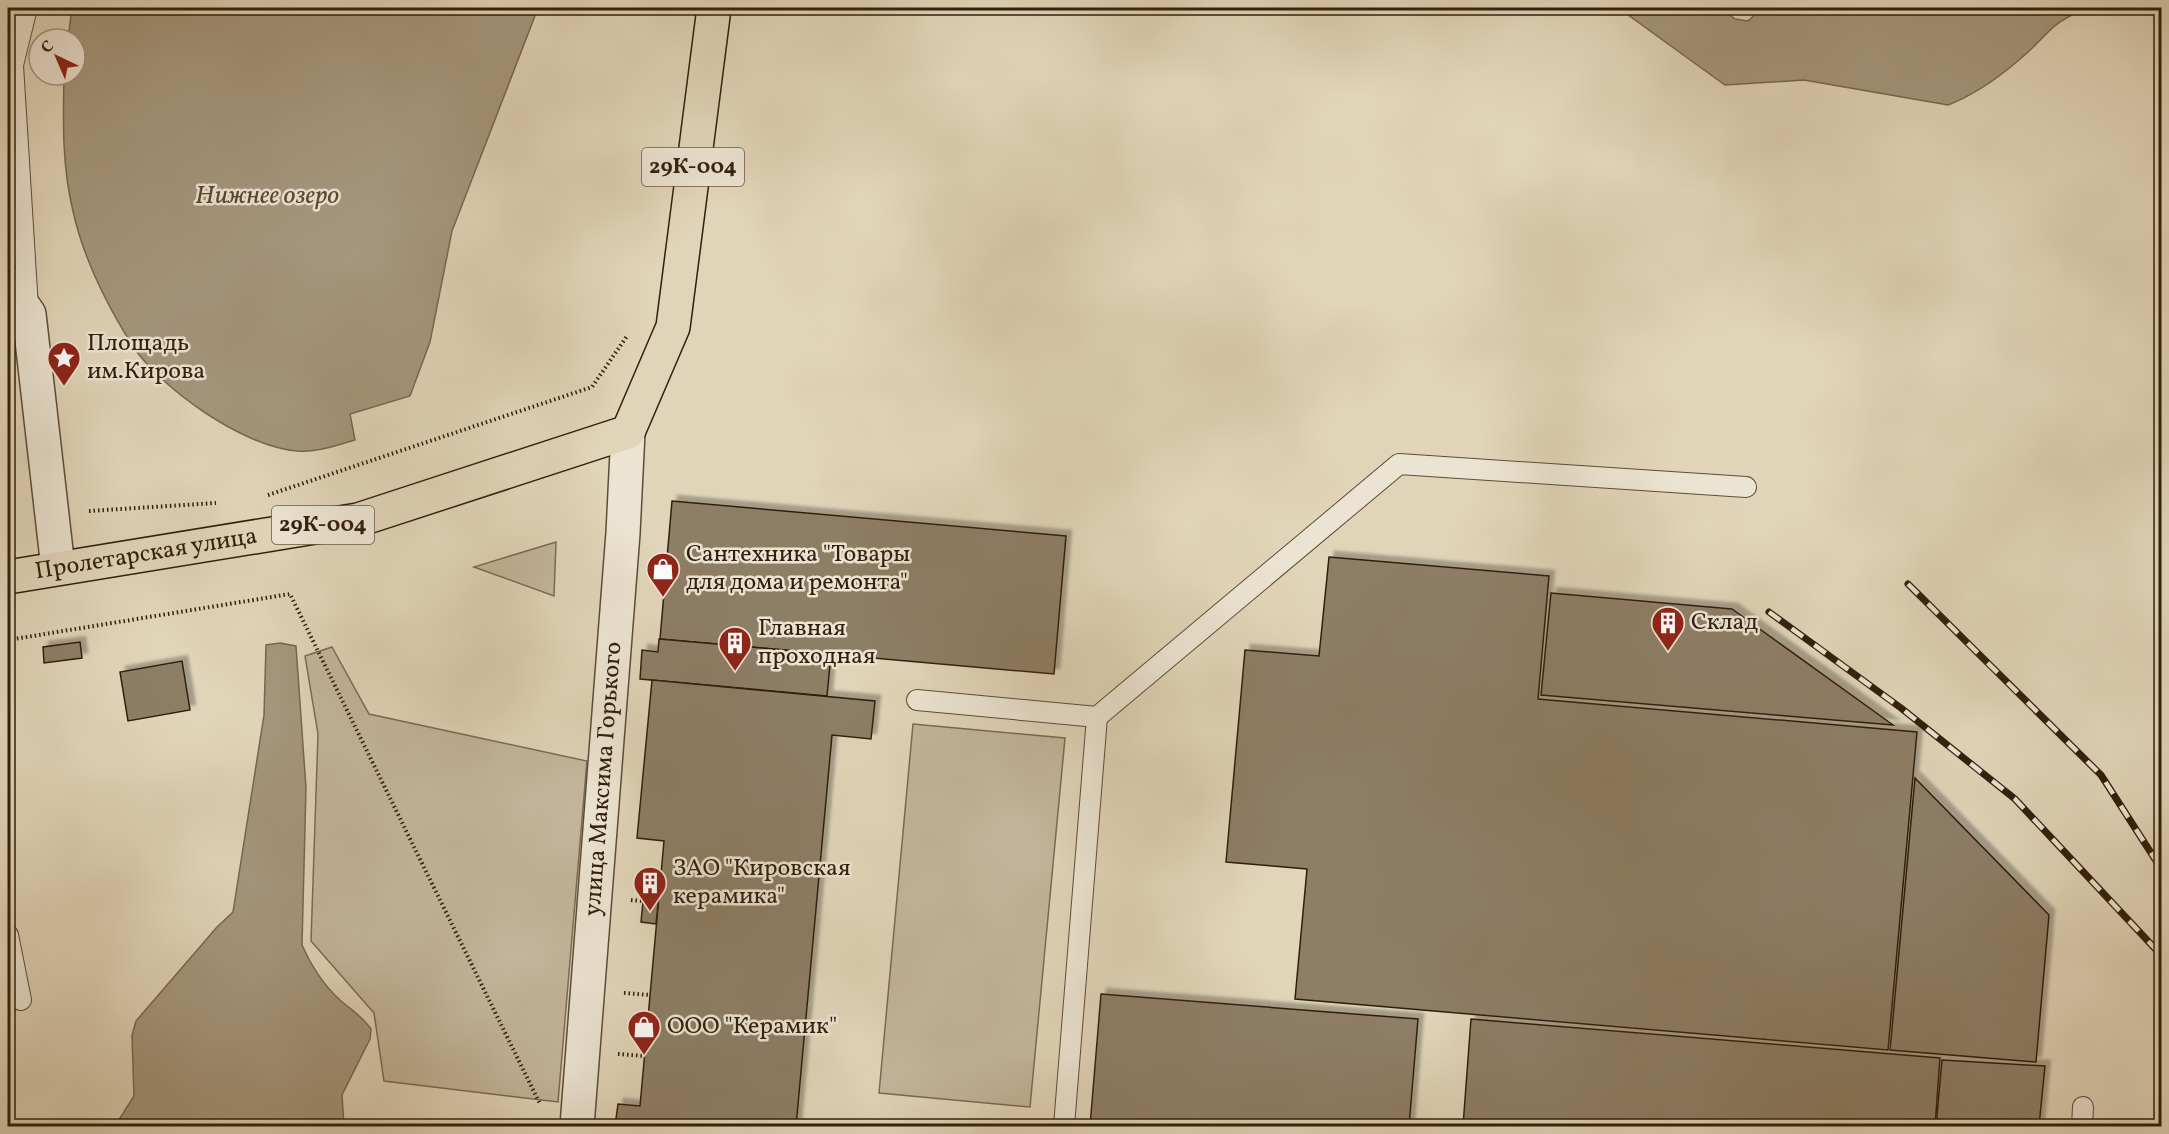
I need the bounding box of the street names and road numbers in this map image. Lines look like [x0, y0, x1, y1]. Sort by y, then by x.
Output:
road number: 29К-004 [642, 148, 744, 186]
road number: 29К-004 [272, 506, 374, 544]
street label: Пролетарская улица [33, 520, 260, 589]
street label: улица Максима Горького [576, 641, 632, 918]

